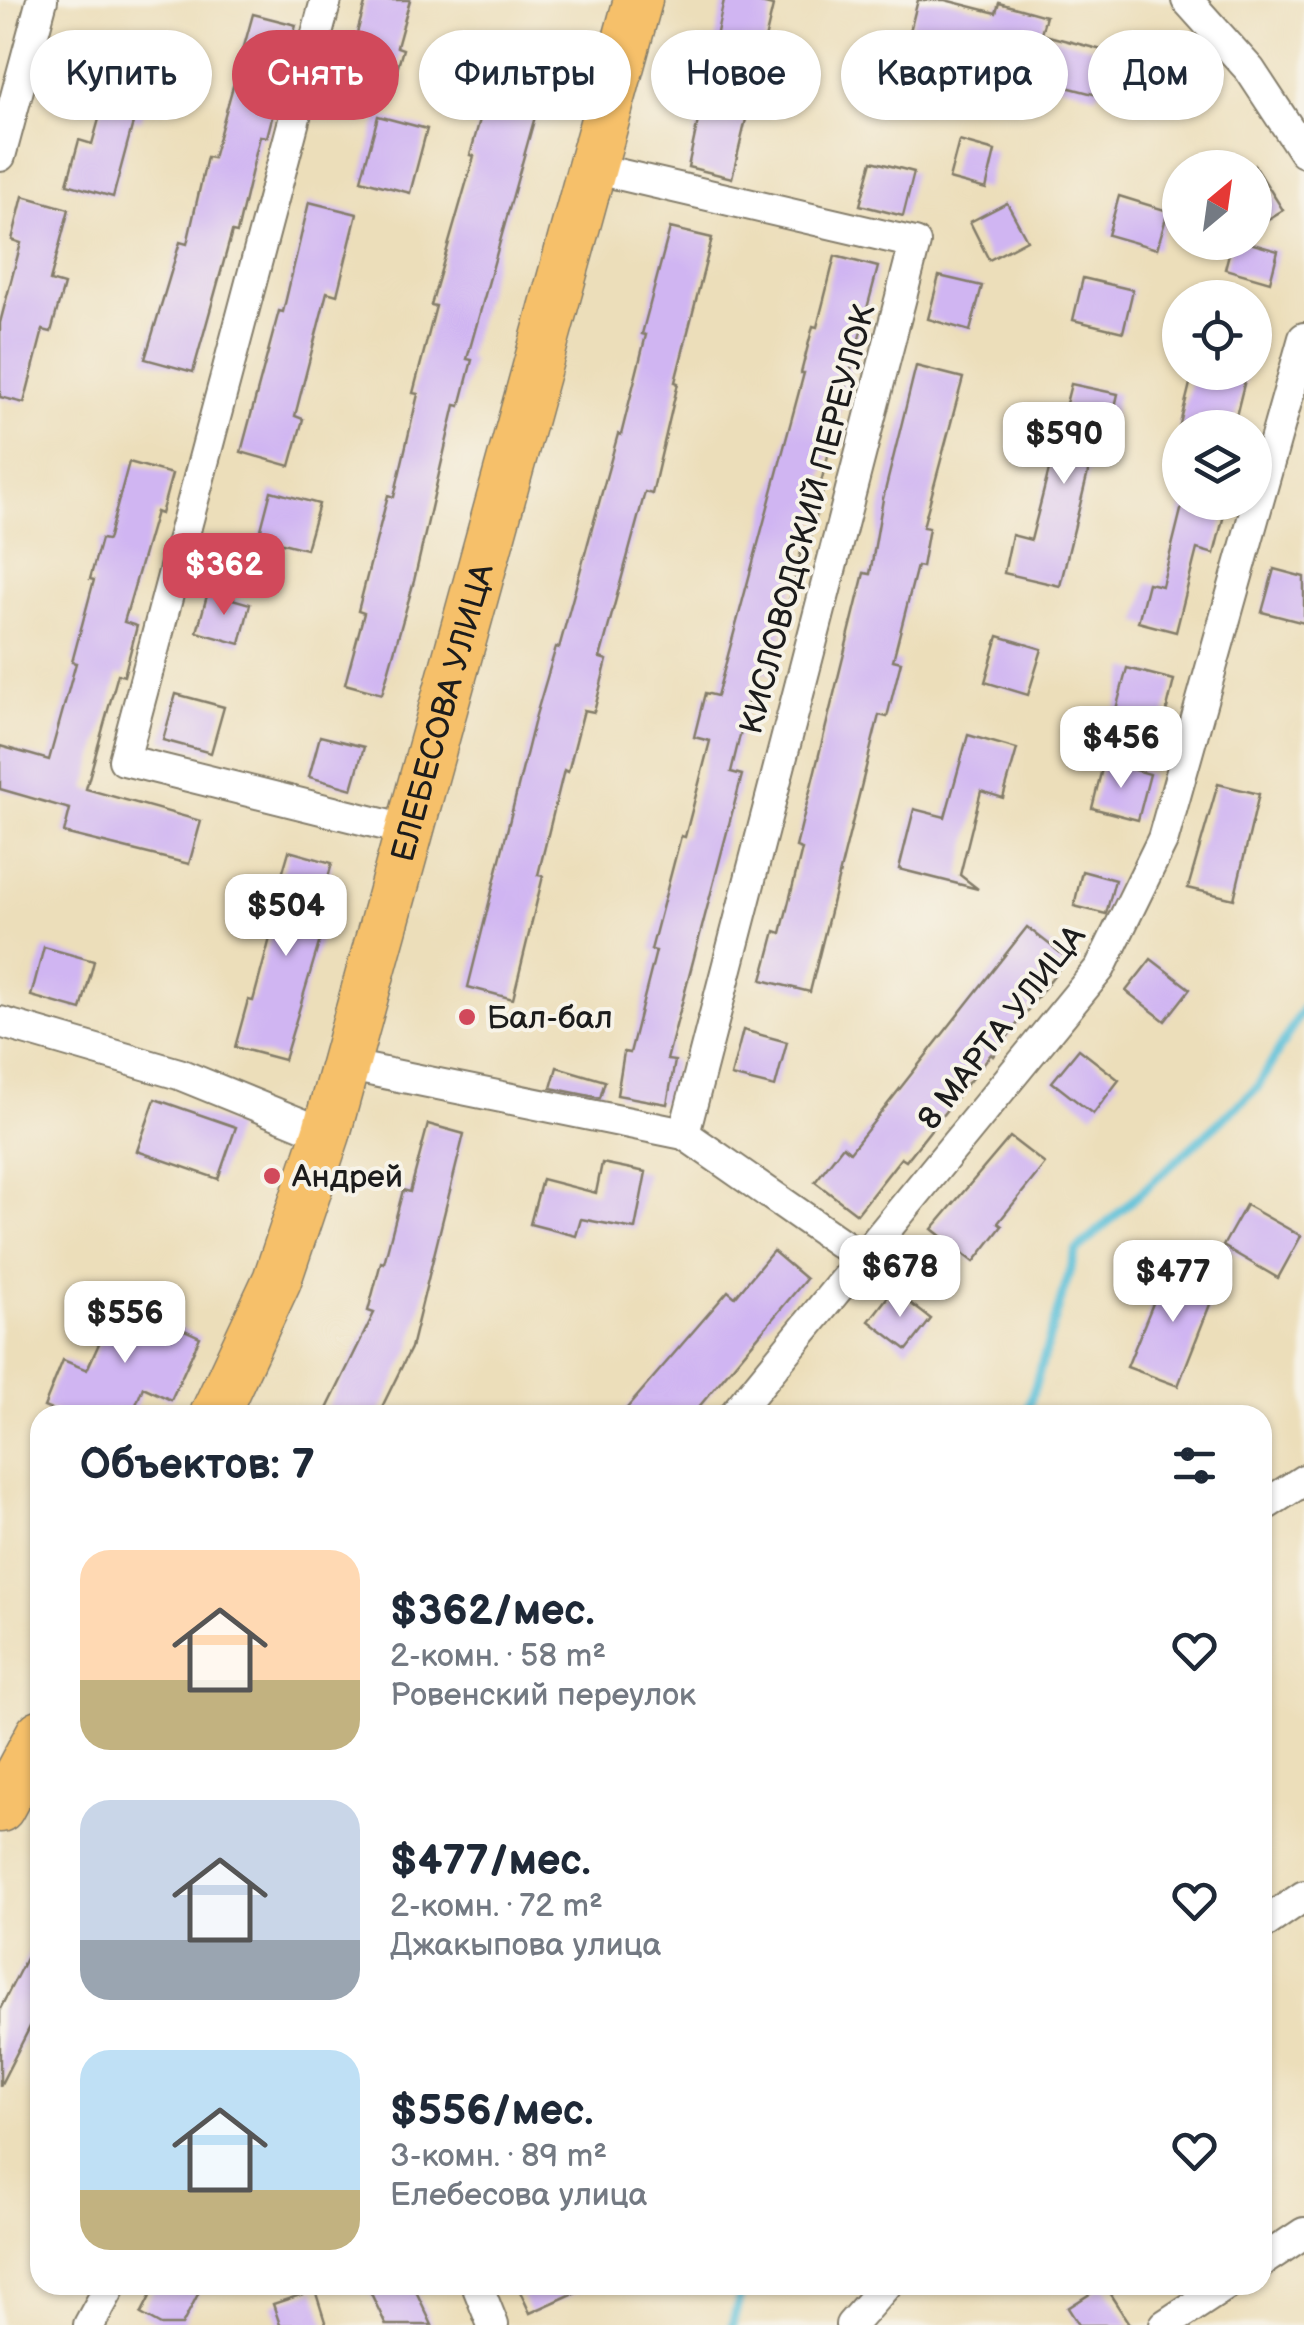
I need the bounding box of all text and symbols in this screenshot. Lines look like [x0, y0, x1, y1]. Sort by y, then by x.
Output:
chip: Купить [30, 30, 212, 120]
chip: Снять [232, 30, 399, 120]
chip: Фильтры [419, 30, 631, 120]
chip: Новое [651, 30, 821, 120]
chip: Квартира [841, 30, 1068, 120]
chip: Дом [1088, 30, 1224, 120]
north arrow [1162, 150, 1272, 260]
map controls [1162, 150, 1272, 520]
button: locate [1162, 280, 1272, 390]
street label: КИСЛОВОДСКИЙ ПЕРЕУЛОК [732, 300, 885, 738]
pin: $590 [1005, 402, 1123, 487]
button: layers [1162, 410, 1272, 520]
text: $590 [1025, 415, 1103, 454]
pin: $362 [165, 533, 283, 618]
text: $362 [185, 546, 263, 585]
street label: ЕЛЕБЕСОВА УЛИЦА [384, 559, 503, 866]
pin: $456 [1062, 706, 1180, 791]
text: $456 [1082, 719, 1160, 758]
pin: $504 [227, 874, 345, 959]
text: $504 [247, 887, 325, 926]
street label: 8 МАРТА УЛИЦА [910, 917, 1095, 1138]
place label: Бал-бал [487, 999, 613, 1038]
marker: Бал-бал [456, 1006, 478, 1028]
place label: Андрей [291, 1158, 403, 1197]
marker: Андрей [261, 1165, 283, 1187]
pin: $678 [841, 1235, 959, 1320]
pin: $477 [1114, 1240, 1232, 1325]
text: $678 [861, 1248, 939, 1287]
text: $477 [1135, 1253, 1211, 1292]
pin: $556 [66, 1281, 184, 1366]
text: $556 [86, 1294, 164, 1333]
icon: filters [1167, 1438, 1222, 1493]
text: Объектов: 7 [80, 1440, 315, 1491]
text: $362/мес. [390, 1586, 595, 1637]
icon: home [160, 1590, 280, 1710]
icon: heart [1167, 1623, 1222, 1678]
text: 2-комн. · 58 m² [390, 1637, 606, 1676]
text: Ровенский переулок [390, 1676, 696, 1715]
text: $477/мес. [390, 1836, 591, 1887]
icon: home [160, 1840, 280, 1960]
icon: heart [1167, 1873, 1222, 1928]
text: 2-комн. · 72 m² [390, 1887, 603, 1926]
text: Джакыпова улица [390, 1926, 661, 1965]
text: $556/мес. [390, 2086, 594, 2137]
icon: home [160, 2090, 280, 2210]
icon: heart [1167, 2123, 1222, 2178]
text: 3-комн. · 89 m² [390, 2137, 607, 2176]
text: Елебесова улица [390, 2176, 647, 2215]

